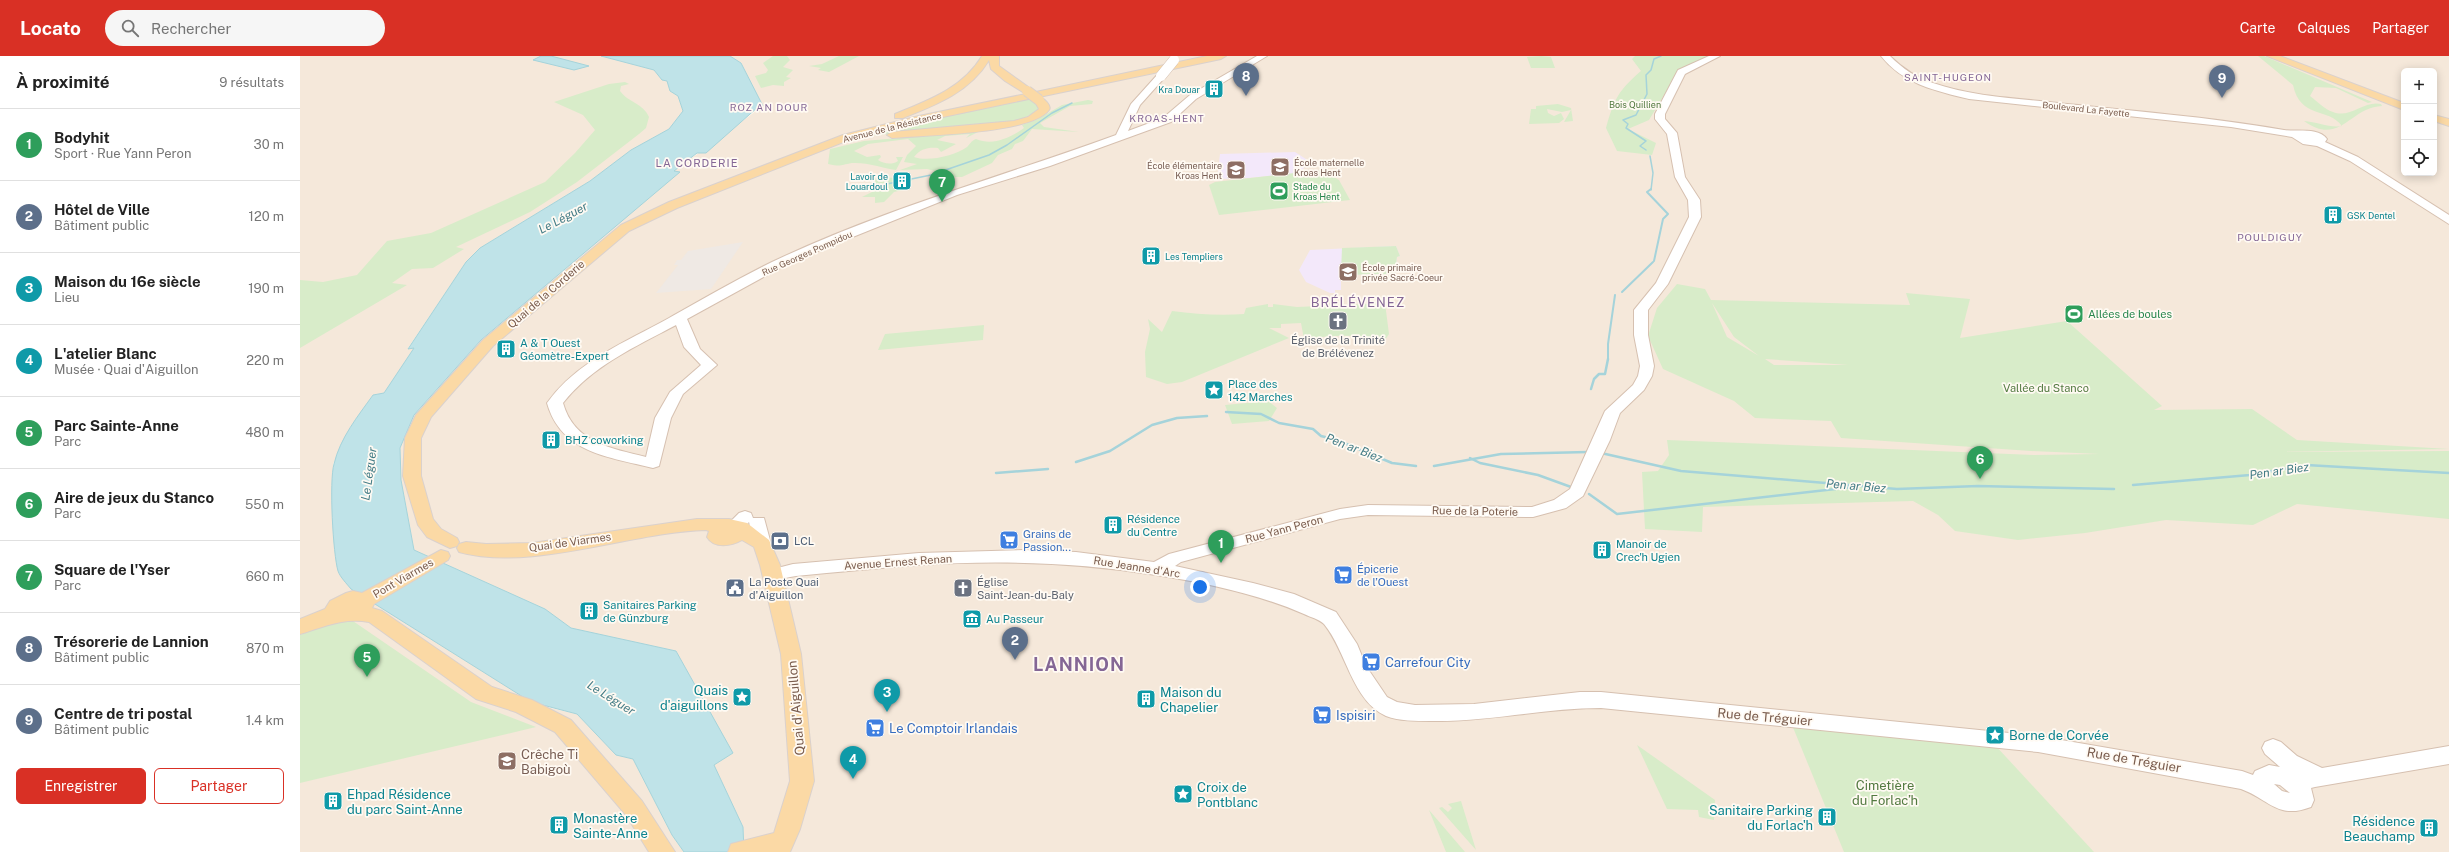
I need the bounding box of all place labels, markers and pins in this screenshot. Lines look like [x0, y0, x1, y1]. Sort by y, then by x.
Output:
pin: 8 [1233, 63, 1259, 96]
pin: 9 [2209, 65, 2235, 98]
building icon: Kra Douar [1203, 78, 1225, 100]
place label: Kra Douar [1158, 84, 1200, 95]
school or university icon: École maternelle Kroas Hent [1269, 156, 1291, 178]
place label: École maternelle Kroas Hent [1294, 157, 1364, 178]
school or university icon: École élémentaire Kroas Hent [1225, 159, 1247, 181]
place label: École élémentaire Kroas Hent [1147, 160, 1222, 181]
pin: 7 [929, 169, 955, 202]
building icon: Lavoir de Louardoul [891, 170, 913, 192]
place label: Lavoir de Louardoul [846, 171, 888, 192]
sports icon: Stade du Kroas Hent [1268, 180, 1290, 202]
place label: Stade du Kroas Hent [1293, 181, 1340, 202]
building icon: GSK Dentel [2322, 204, 2344, 226]
place label: GSK Dentel [2347, 210, 2396, 221]
building icon: Les Templiers [1140, 245, 1162, 267]
place label: Les Templiers [1165, 251, 1223, 262]
school or university icon: École primaire privée Sacré-Coeur [1337, 261, 1359, 283]
place label: École primaire privée Sacré-Coeur [1362, 262, 1443, 283]
sports icon: Allées de boules [2063, 303, 2085, 325]
place label: Allées de boules [2088, 308, 2172, 320]
church icon: Église de la Trinité de Brélévenez [1327, 310, 1349, 332]
place label: Église de la Trinité de Brélévenez [1291, 333, 1385, 359]
place label: A & T Ouest Géomètre-Expert [520, 337, 609, 362]
building icon: A & T Ouest Géomètre-Expert [495, 338, 517, 360]
place label: Place des 142 Marches [1228, 378, 1293, 403]
place icon: Place des 142 Marches [1203, 379, 1225, 401]
building icon: BHZ coworking [540, 429, 562, 451]
place label: BHZ coworking [565, 434, 644, 446]
pin: 6 [1967, 446, 1993, 479]
place label: Résidence du Centre [1127, 513, 1180, 538]
building icon: Résidence du Centre [1102, 514, 1124, 536]
place label: Grains de Passion... [1023, 528, 1071, 553]
supermarket icon: Grains de Passion... [998, 529, 1020, 551]
bank icon: LCL [769, 530, 791, 552]
pin: 1 [1208, 530, 1234, 563]
place label: LCL [794, 535, 814, 547]
place label: Manoir de Crec'h Ugien [1616, 538, 1680, 563]
building icon: Manoir de Crec'h Ugien [1591, 539, 1613, 561]
place label: Épicerie de l’Ouest [1357, 562, 1408, 588]
supermarket icon: Épicerie de l’Ouest [1332, 564, 1354, 586]
place label: Église Saint-Jean-du-Baly [977, 575, 1074, 601]
place label: La Poste Quai d'Aiguillon [749, 576, 819, 601]
public building icon: La Poste Quai d'Aiguillon [724, 577, 746, 599]
church icon: Église Saint-Jean-du-Baly [952, 577, 974, 599]
place label: Sanitaires Parking de Günzburg [603, 599, 697, 624]
building icon: Sanitaires Parking de Günzburg [578, 600, 600, 622]
museum icon: Au Passeur [961, 608, 983, 630]
place label: Au Passeur [986, 613, 1044, 625]
pin: 2 [1002, 627, 1028, 660]
pin: 5 [354, 644, 380, 677]
supermarket icon: Carrefour City [1360, 651, 1382, 673]
place label: Carrefour City [1385, 655, 1471, 670]
pin: 3 [874, 679, 900, 712]
place label: Quais d'aiguillons [660, 683, 728, 713]
place label: Maison du Chapelier [1160, 685, 1222, 715]
place icon: Quais d'aiguillons [731, 686, 753, 708]
building icon: Maison du Chapelier [1135, 688, 1157, 710]
supermarket icon: Ispisiri [1311, 704, 1333, 726]
place label: Ispisiri [1336, 708, 1375, 723]
supermarket icon: Le Comptoir Irlandais [864, 717, 886, 739]
place label: Le Comptoir Irlandais [889, 721, 1018, 736]
place icon: Borne de Corvée [1984, 724, 2006, 746]
place label: Borne de Corvée [2009, 728, 2109, 743]
pin: 4 [840, 746, 866, 779]
place label: Crêche Ti Babigoù [521, 747, 578, 777]
school or university icon: Crêche Ti Babigoù [496, 750, 518, 772]
place label: Croix de Pontblanc [1197, 780, 1258, 810]
place icon: Croix de Pontblanc [1172, 783, 1194, 805]
place label: Ehpad Résidence du parc Saint-Anne [347, 787, 463, 817]
building icon: Ehpad Résidence du parc Saint-Anne [322, 790, 344, 812]
place label: Sanitaire Parking du Forlac'h [1709, 803, 1813, 833]
building icon: Sanitaire Parking du Forlac'h [1816, 806, 1838, 828]
place label: Monastère Sainte-Anne [573, 811, 648, 841]
building icon: Monastère Sainte-Anne [548, 814, 570, 836]
place label: Résidence Beauchamp [2344, 814, 2415, 844]
building icon: Résidence Beauchamp [2418, 817, 2440, 839]

